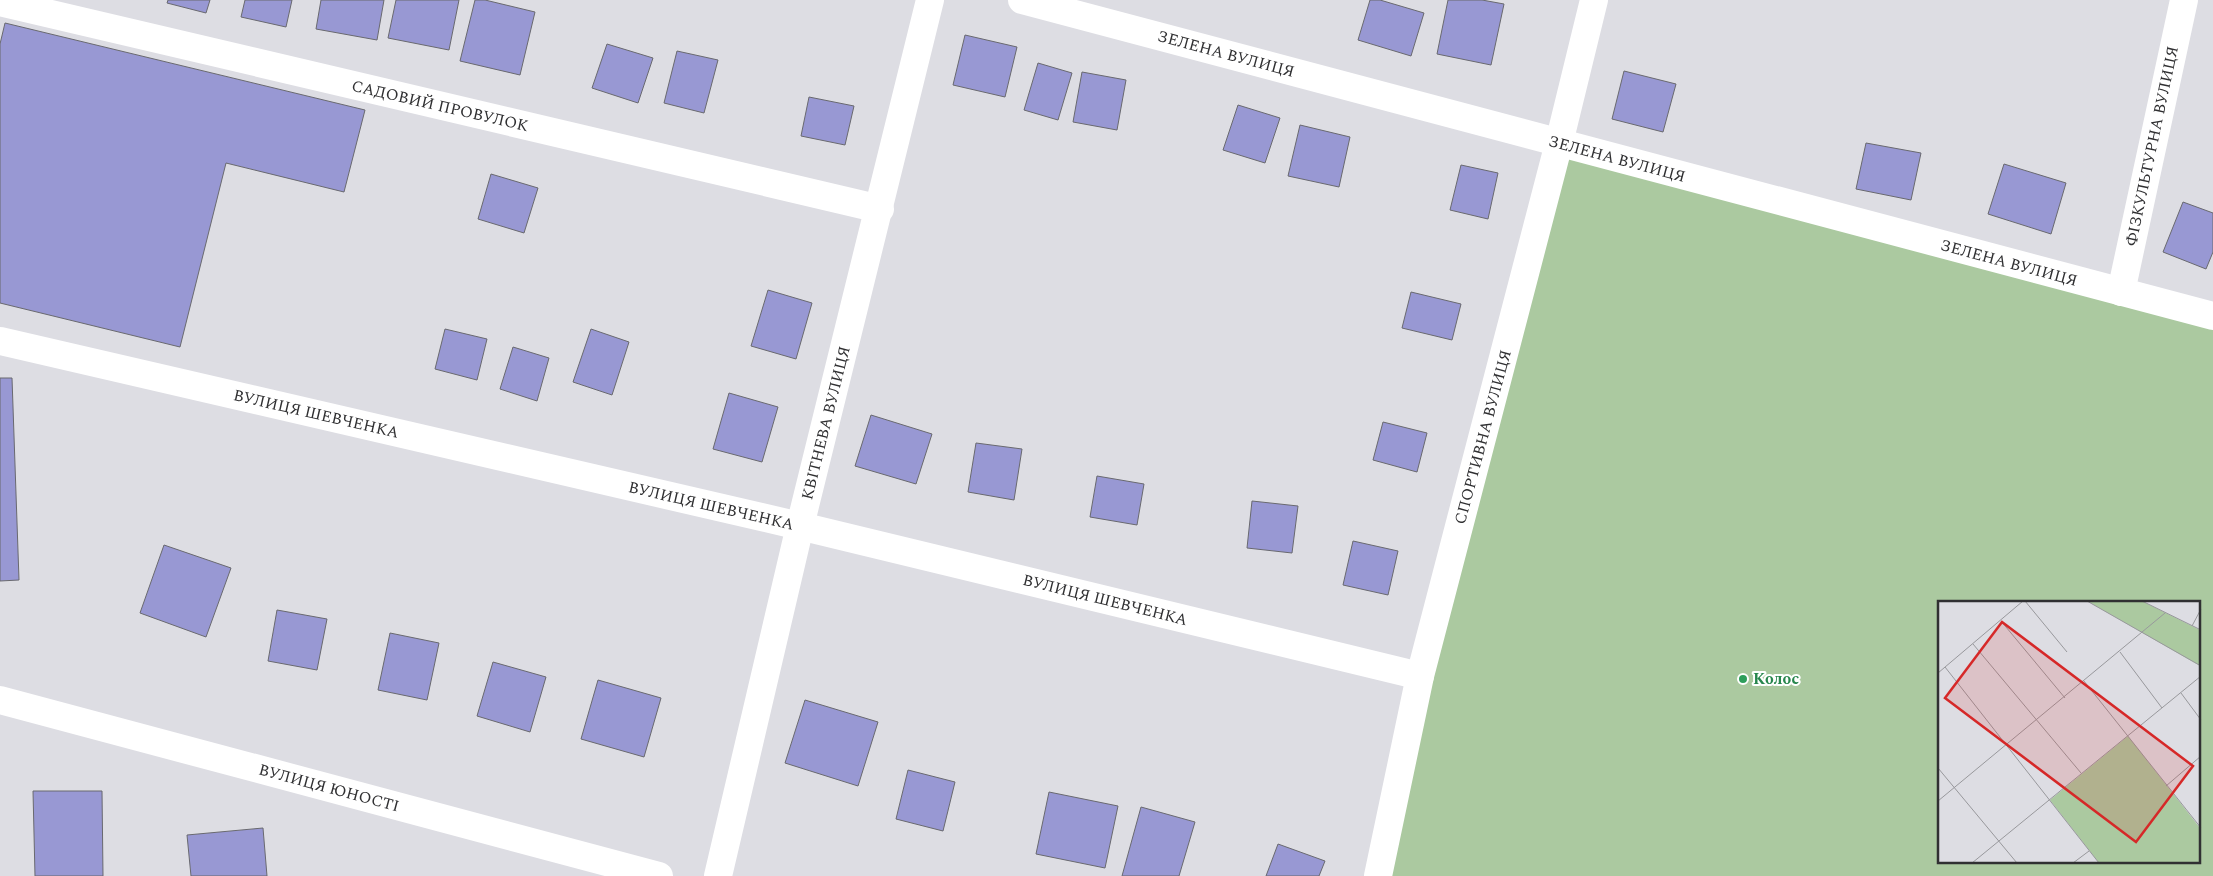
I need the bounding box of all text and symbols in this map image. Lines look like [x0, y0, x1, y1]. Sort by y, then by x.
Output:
street label: ЗЕЛЕНА ВУЛИЦЯ [1155, 24, 1297, 84]
street label: ФІЗКУЛЬТУРНА ВУЛИЦЯ [2119, 44, 2185, 248]
street label: САДОВИЙ ПРОВУЛОК [349, 74, 531, 138]
street label: ЗЕЛЕНА ВУЛИЦЯ [1546, 129, 1688, 189]
street label: ЗЕЛЕНА ВУЛИЦЯ [1938, 233, 2080, 293]
street label: КВІТНЕВА ВУЛИЦЯ [795, 343, 857, 503]
street label: СПОРТИВНА ВУЛИЦЯ [1448, 347, 1518, 527]
street label: ВУЛИЦЯ ШЕВЧЕНКА [231, 383, 401, 445]
street label: ВУЛИЦЯ ШЕВЧЕНКА [626, 475, 796, 537]
street label: ВУЛИЦЯ ШЕВЧЕНКА [1020, 568, 1190, 632]
inset map [1938, 601, 2200, 864]
place label: Колос [1753, 667, 1800, 691]
marker: Колос [1737, 673, 1749, 685]
street label: ВУЛИЦЯ ЮНОСТІ [256, 758, 402, 818]

